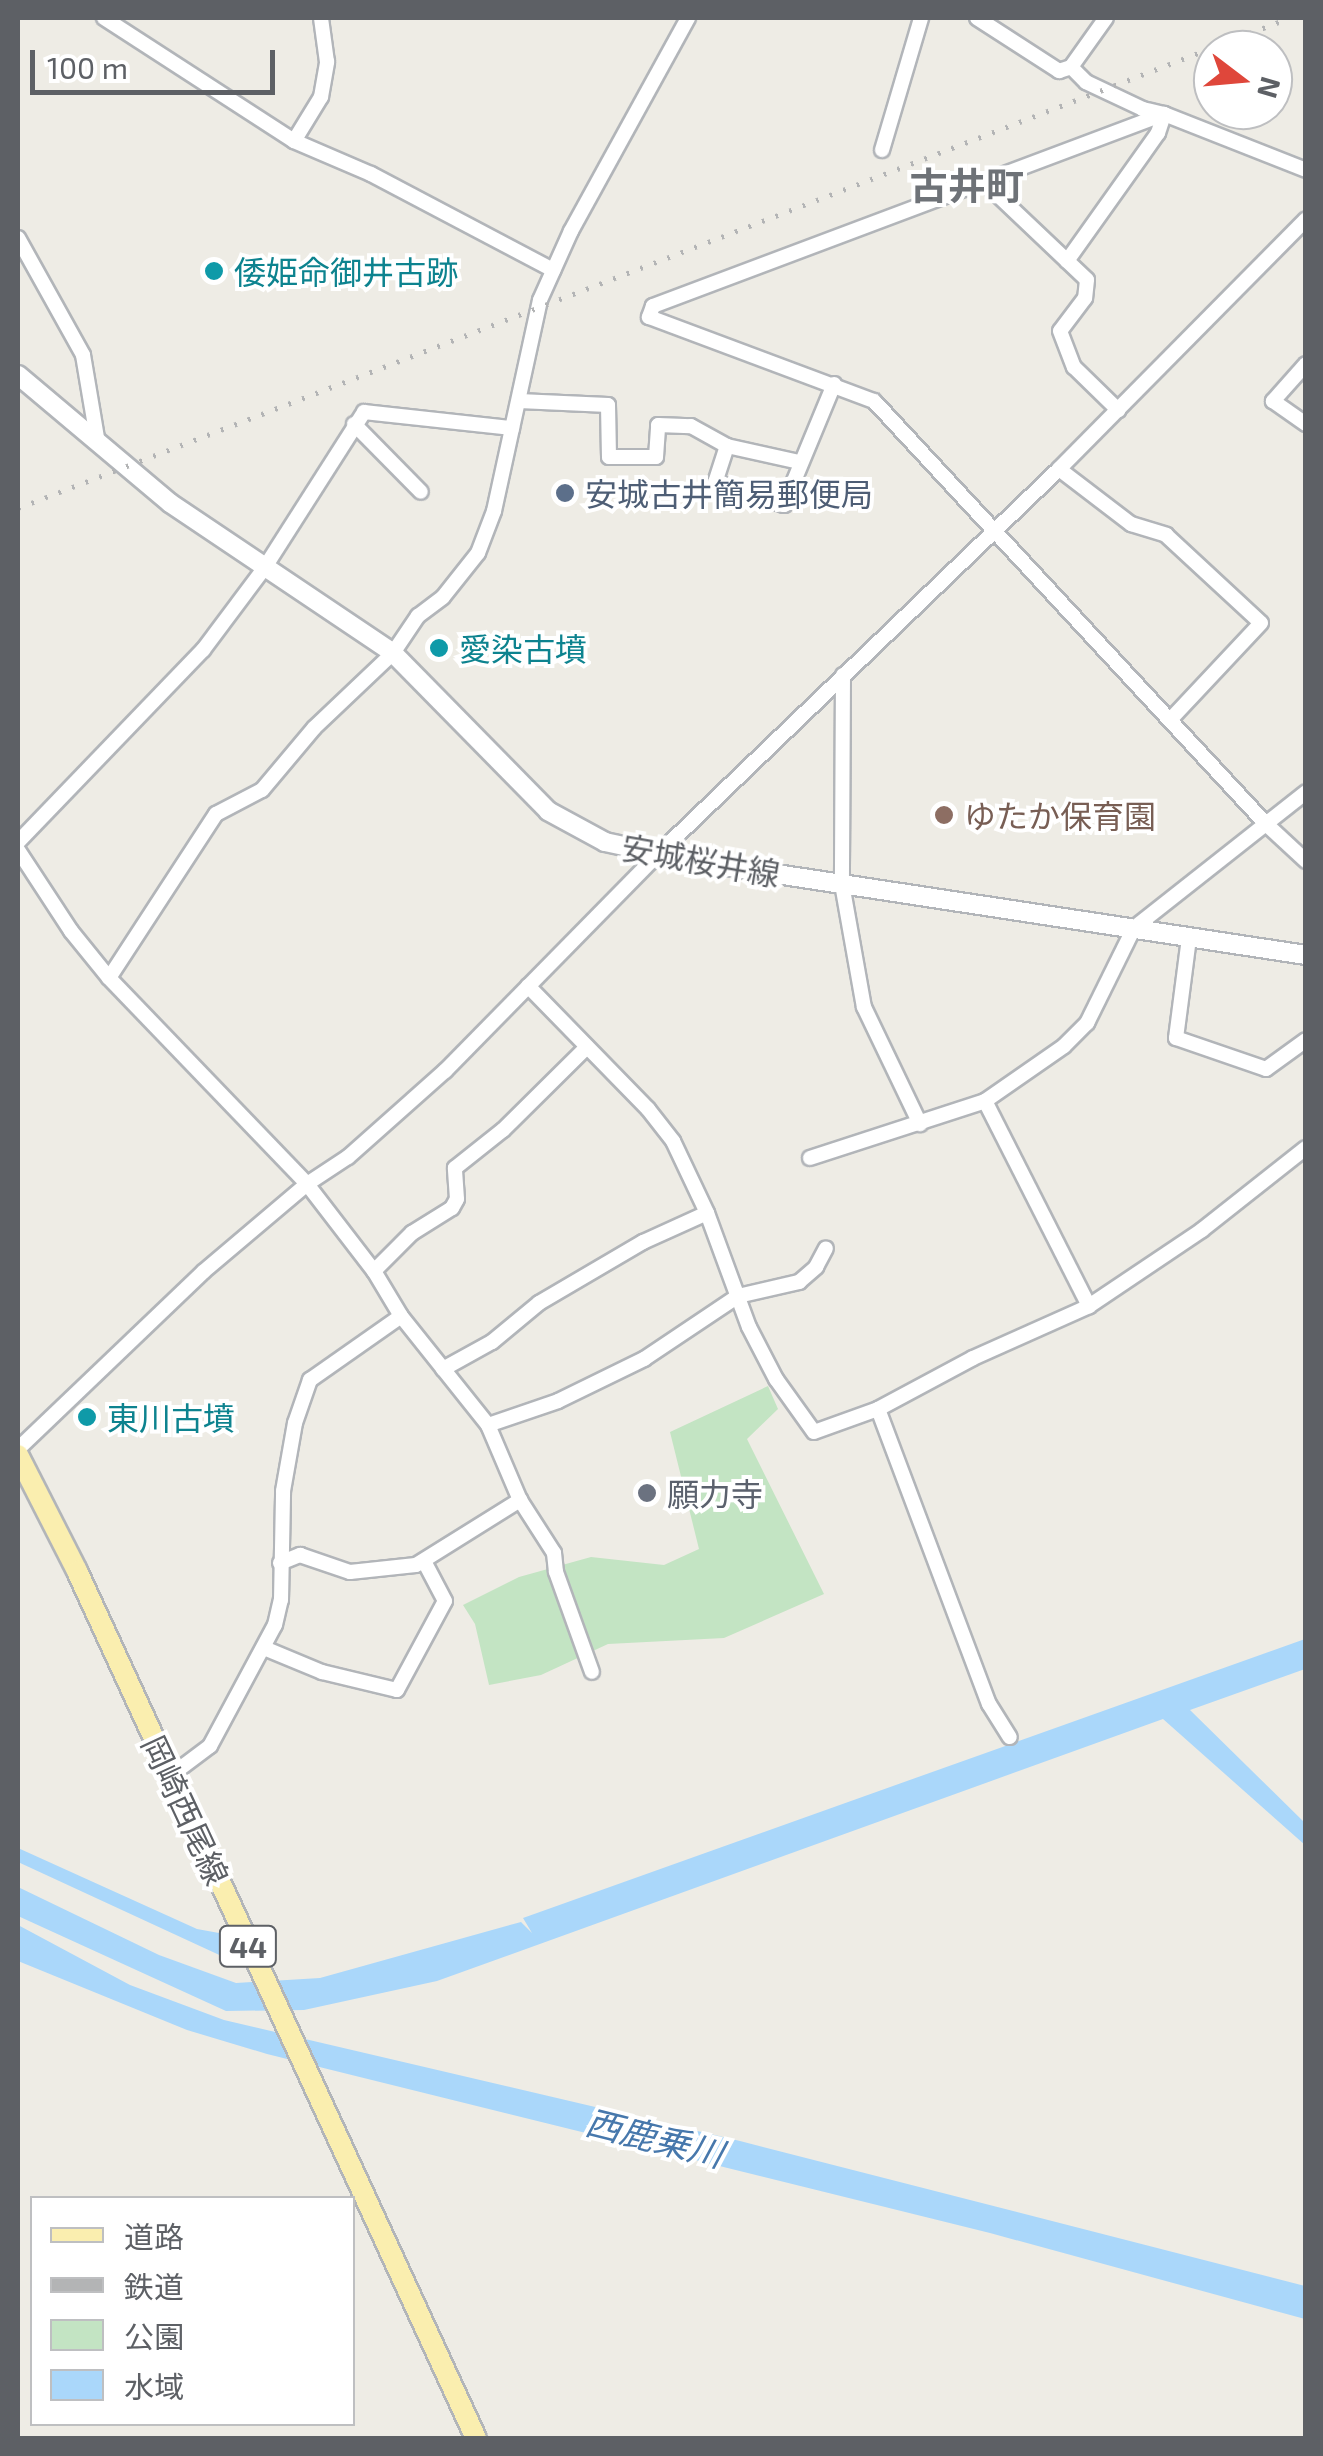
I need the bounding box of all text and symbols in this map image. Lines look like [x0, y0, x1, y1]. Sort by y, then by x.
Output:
scale bar [35, 30, 280, 92]
north arrow [1193, 30, 1293, 130]
text: 100 m [47, 49, 128, 85]
text: N [1251, 73, 1289, 102]
district label: 古井町 [910, 163, 1024, 209]
place label: 倭姫命御井古跡 [234, 252, 458, 290]
marker: 倭姫命御井古跡 [203, 260, 225, 282]
place label: 安城古井簡易郵便局 [585, 474, 873, 512]
marker: 安城古井簡易郵便局 [554, 482, 576, 504]
place label: 愛染古墳 [459, 629, 587, 667]
marker: 愛染古墳 [428, 637, 450, 659]
place label: ゆたか保育園 [964, 796, 1156, 834]
marker: ゆたか保育園 [933, 804, 955, 826]
street label: 安城桜井線 [619, 827, 783, 893]
place label: 東川古墳 [107, 1398, 235, 1436]
marker: 東川古墳 [76, 1406, 98, 1428]
place label: 願力寺 [667, 1474, 763, 1512]
marker: 願力寺 [636, 1482, 658, 1504]
street label: 岡崎西尾線 [135, 1729, 237, 1891]
road number: 44 [218, 1921, 278, 1971]
water label: 西鹿乗川 [582, 2100, 728, 2174]
legend [30, 2196, 355, 2426]
text: 道路 [124, 2218, 184, 2254]
text: 鉄道 [124, 2268, 184, 2304]
text: 公園 [124, 2318, 184, 2354]
text: 水域 [124, 2368, 184, 2404]

